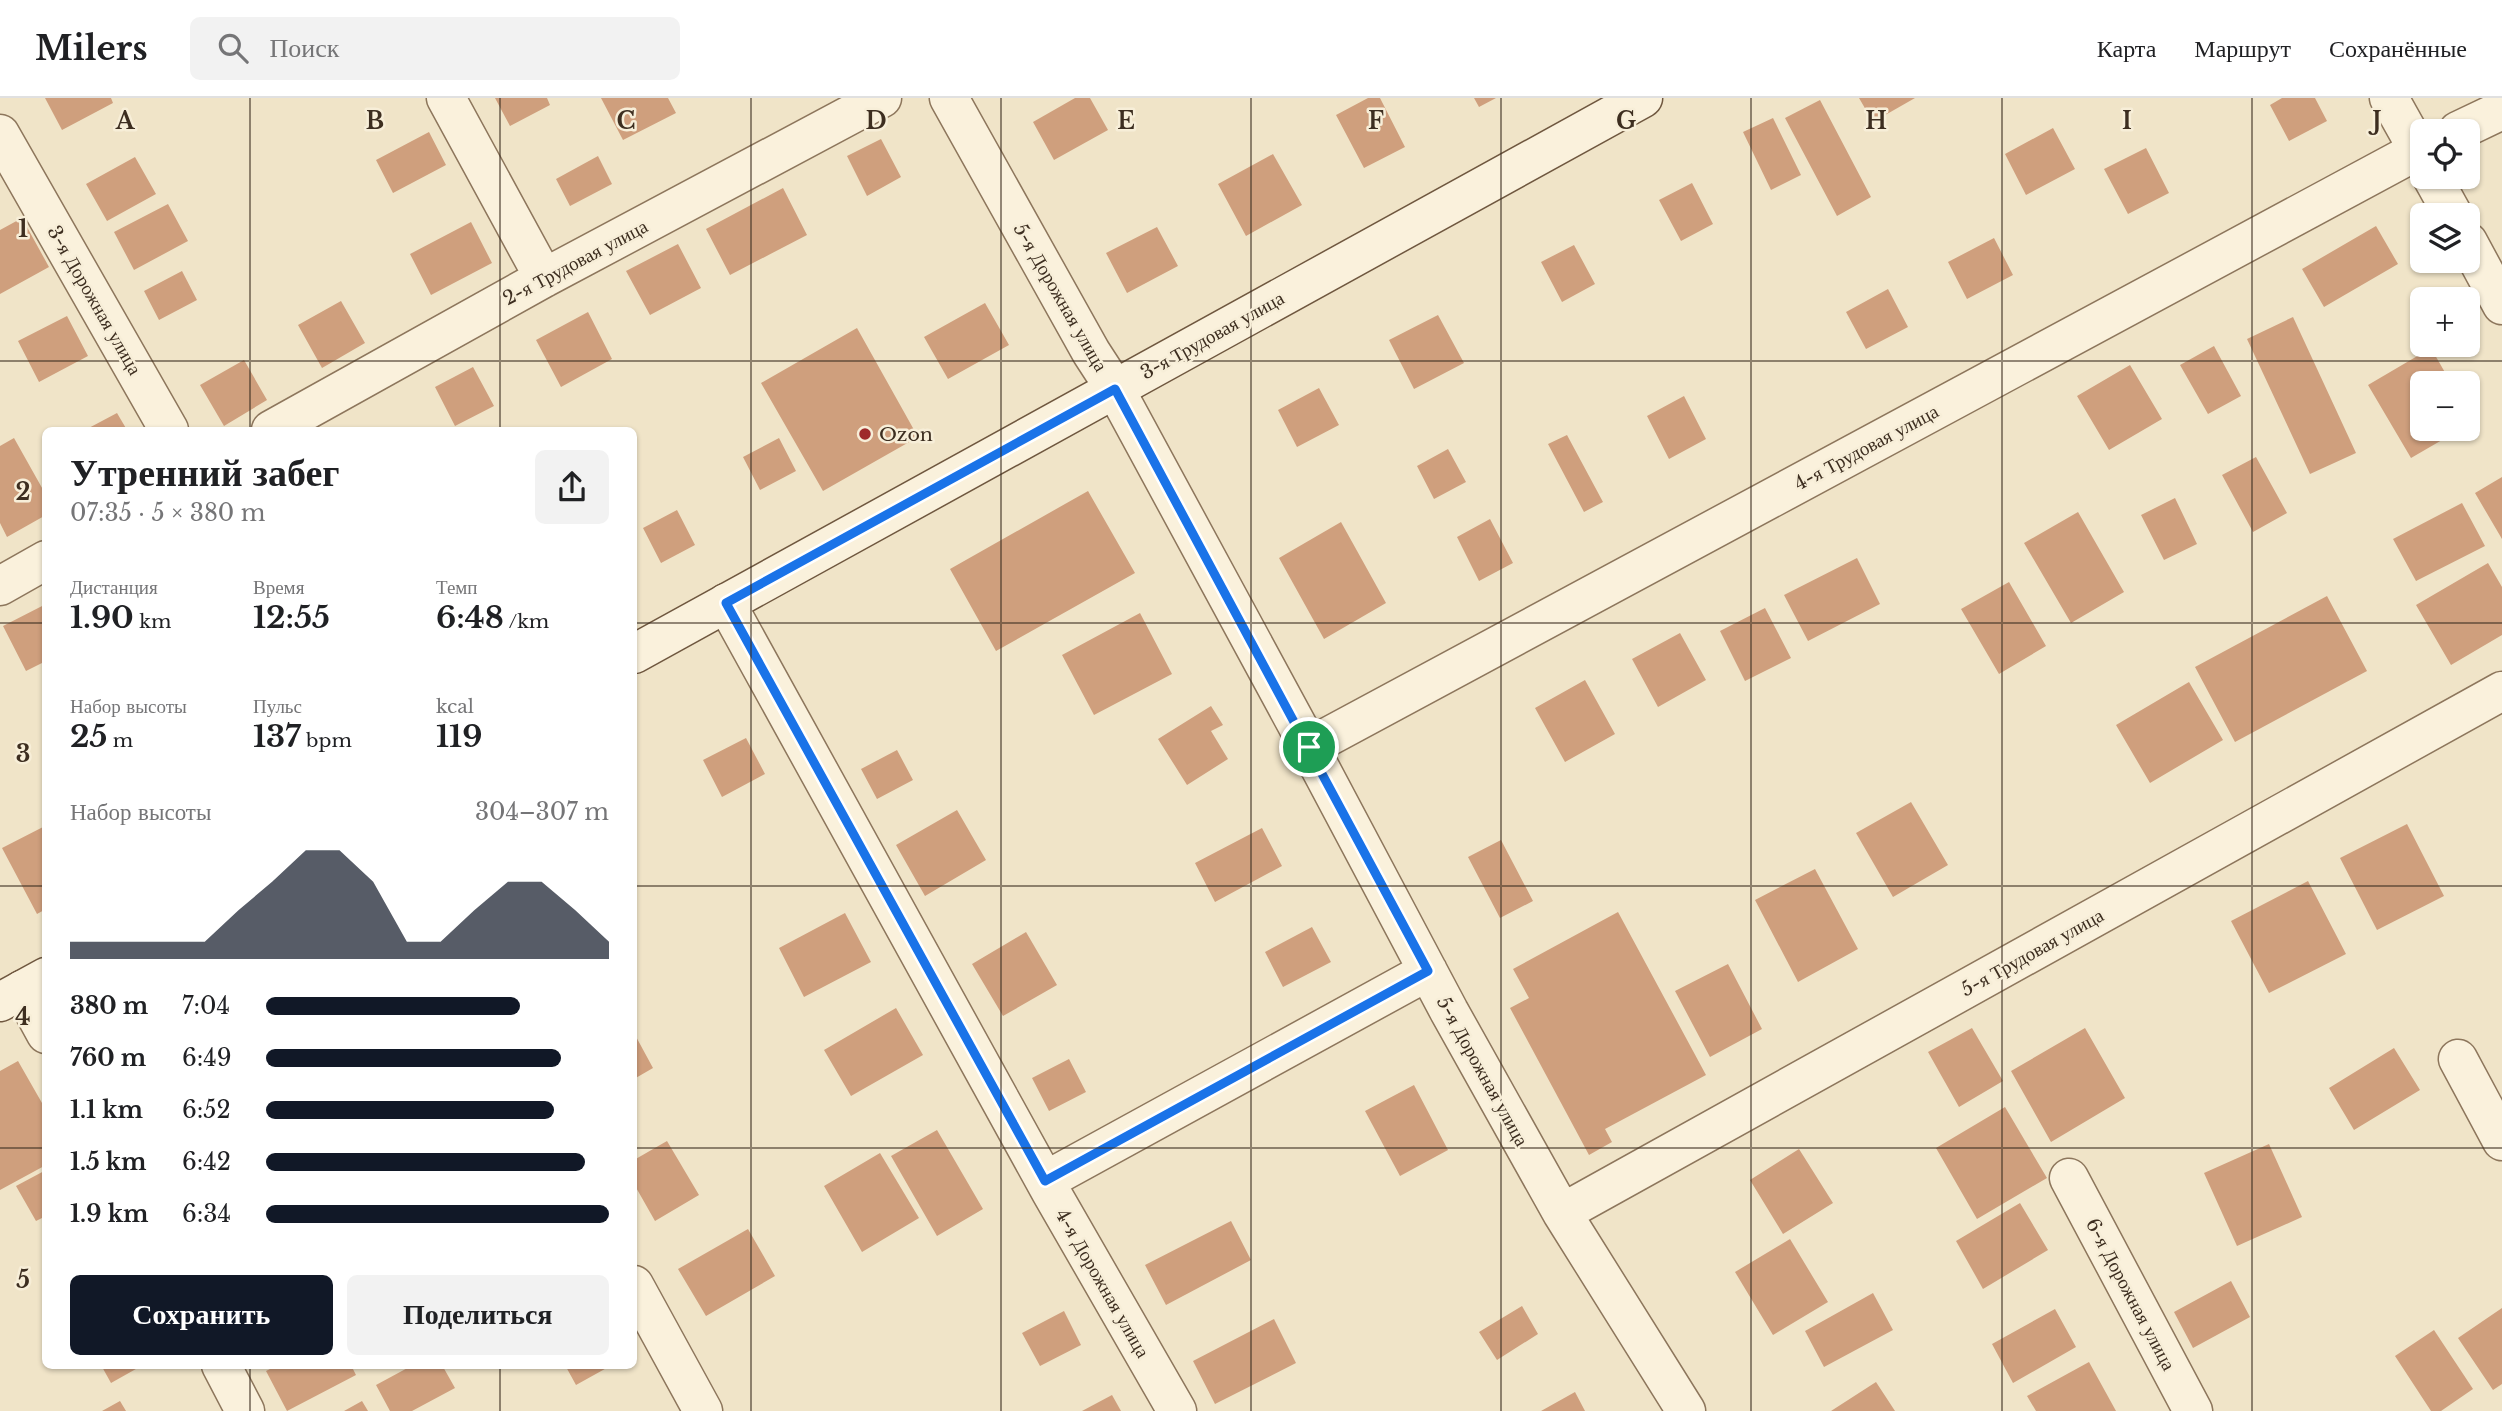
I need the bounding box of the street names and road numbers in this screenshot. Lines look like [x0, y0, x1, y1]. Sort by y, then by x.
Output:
street label: 2-я Трудовая улица [499, 214, 652, 310]
street label: 5-я Дорожная улица [1009, 219, 1113, 376]
street label: 3-я Дорожная улица [42, 222, 147, 379]
street label: 3-я Трудовая улица [1136, 286, 1289, 384]
street label: 4-я Трудовая улица [1790, 399, 1943, 495]
street label: 5-я Трудовая улица [1957, 903, 2108, 1001]
street label: 5-я Дорожная улица [1432, 992, 1534, 1151]
street label: 4-я Дорожная улица [1051, 1205, 1155, 1362]
street label: 6-я Дорожная улица [2081, 1214, 2181, 1375]

